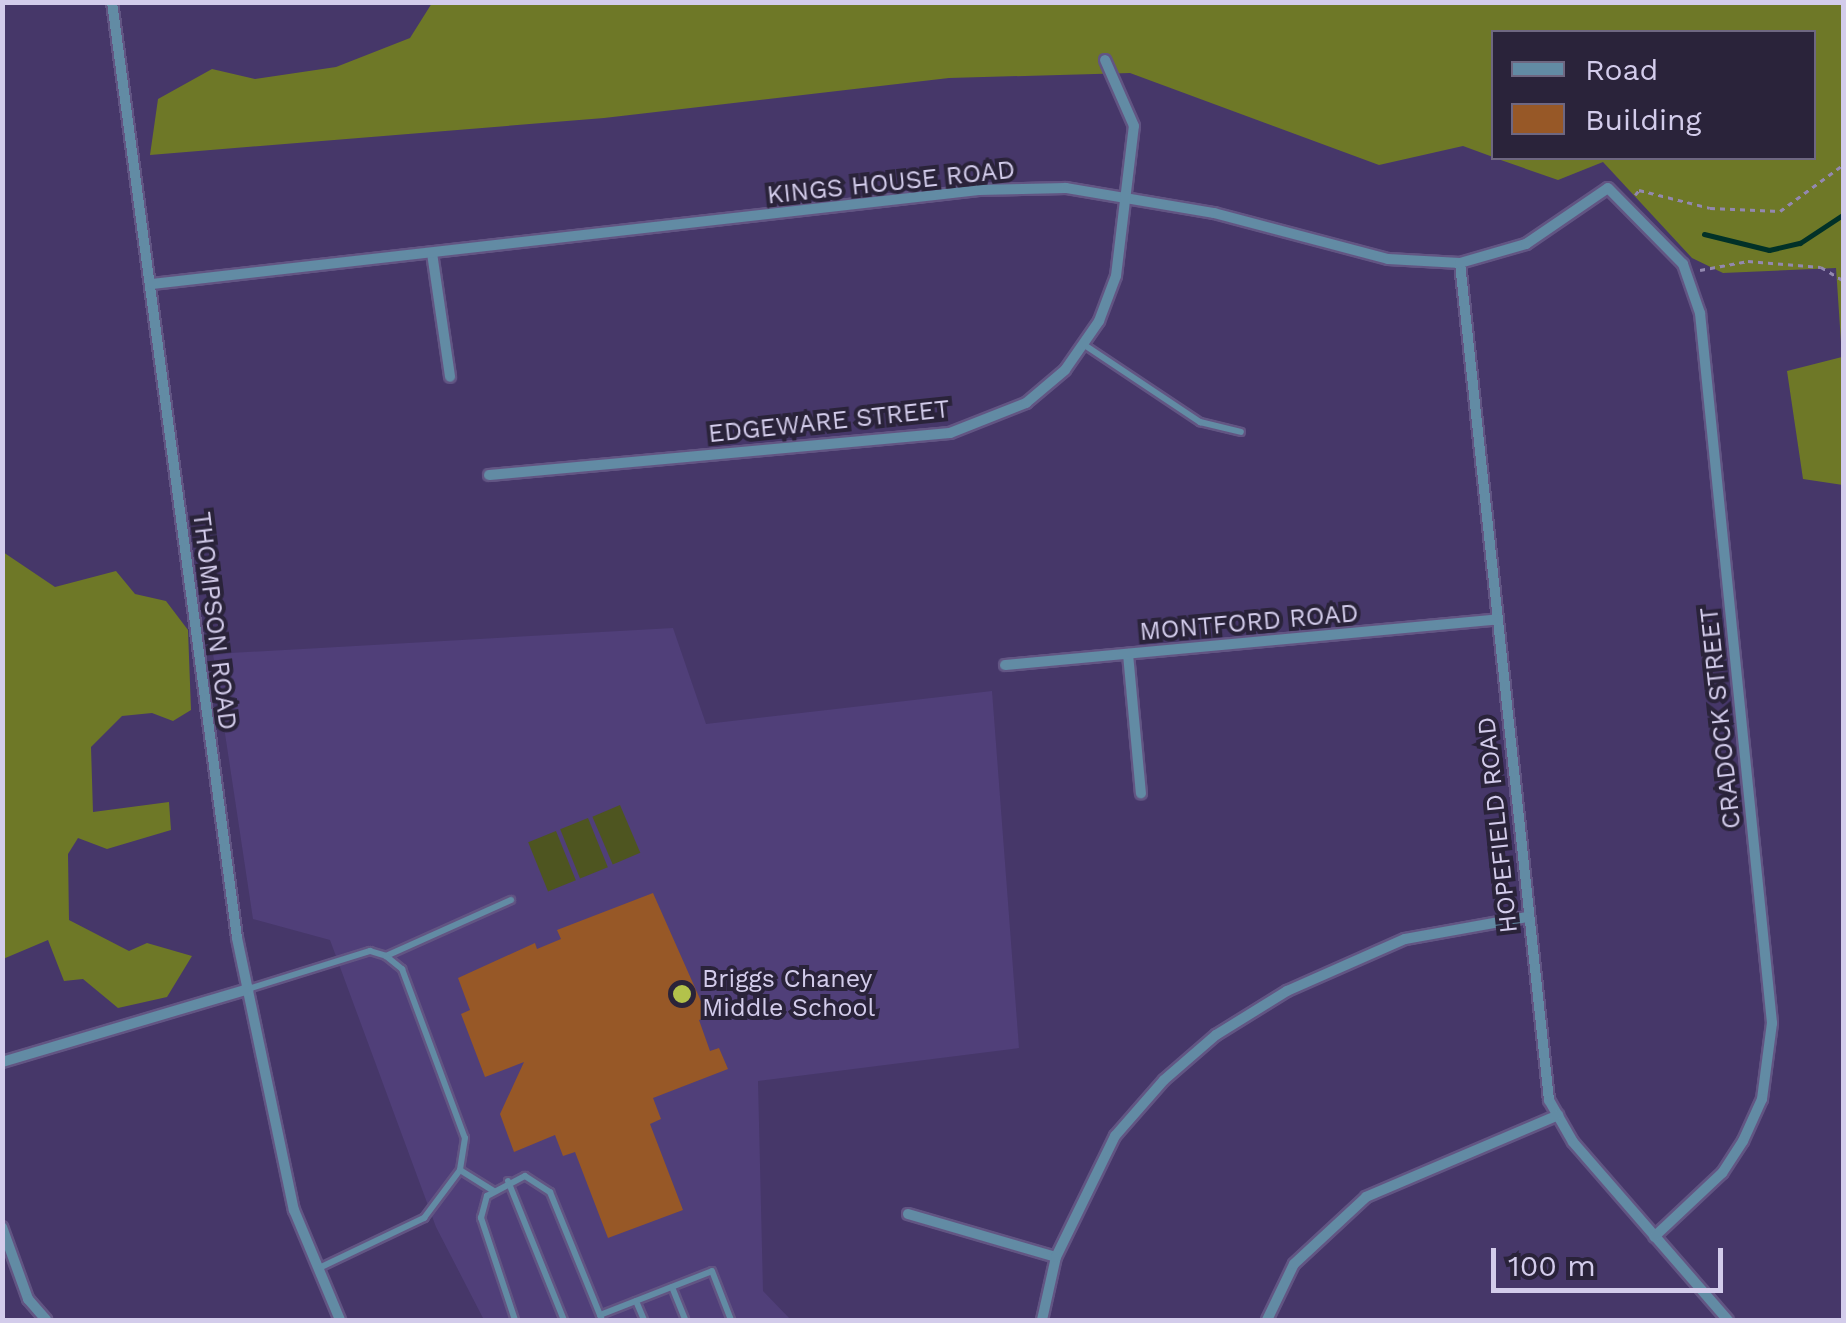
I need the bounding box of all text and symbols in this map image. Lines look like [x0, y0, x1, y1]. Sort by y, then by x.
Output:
legend [1491, 30, 1816, 160]
text: Road [1585, 52, 1658, 87]
text: Building [1585, 102, 1702, 137]
street label: KINGS HOUSE ROAD [766, 155, 1016, 211]
street label: EDGEWARE STREET [707, 394, 951, 450]
street label: THOMPSON ROAD [186, 510, 242, 732]
street label: MONTFORD ROAD [1138, 598, 1360, 648]
street label: CRADOCK STREET [1694, 606, 1748, 830]
street label: HOPEFIELD ROAD [1472, 715, 1524, 935]
place label: Briggs Chaney Middle School [702, 965, 875, 1024]
marker: Briggs Chaney Middle School [671, 983, 693, 1005]
scale bar [1496, 1228, 1728, 1290]
text: 100 m [1508, 1248, 1596, 1283]

